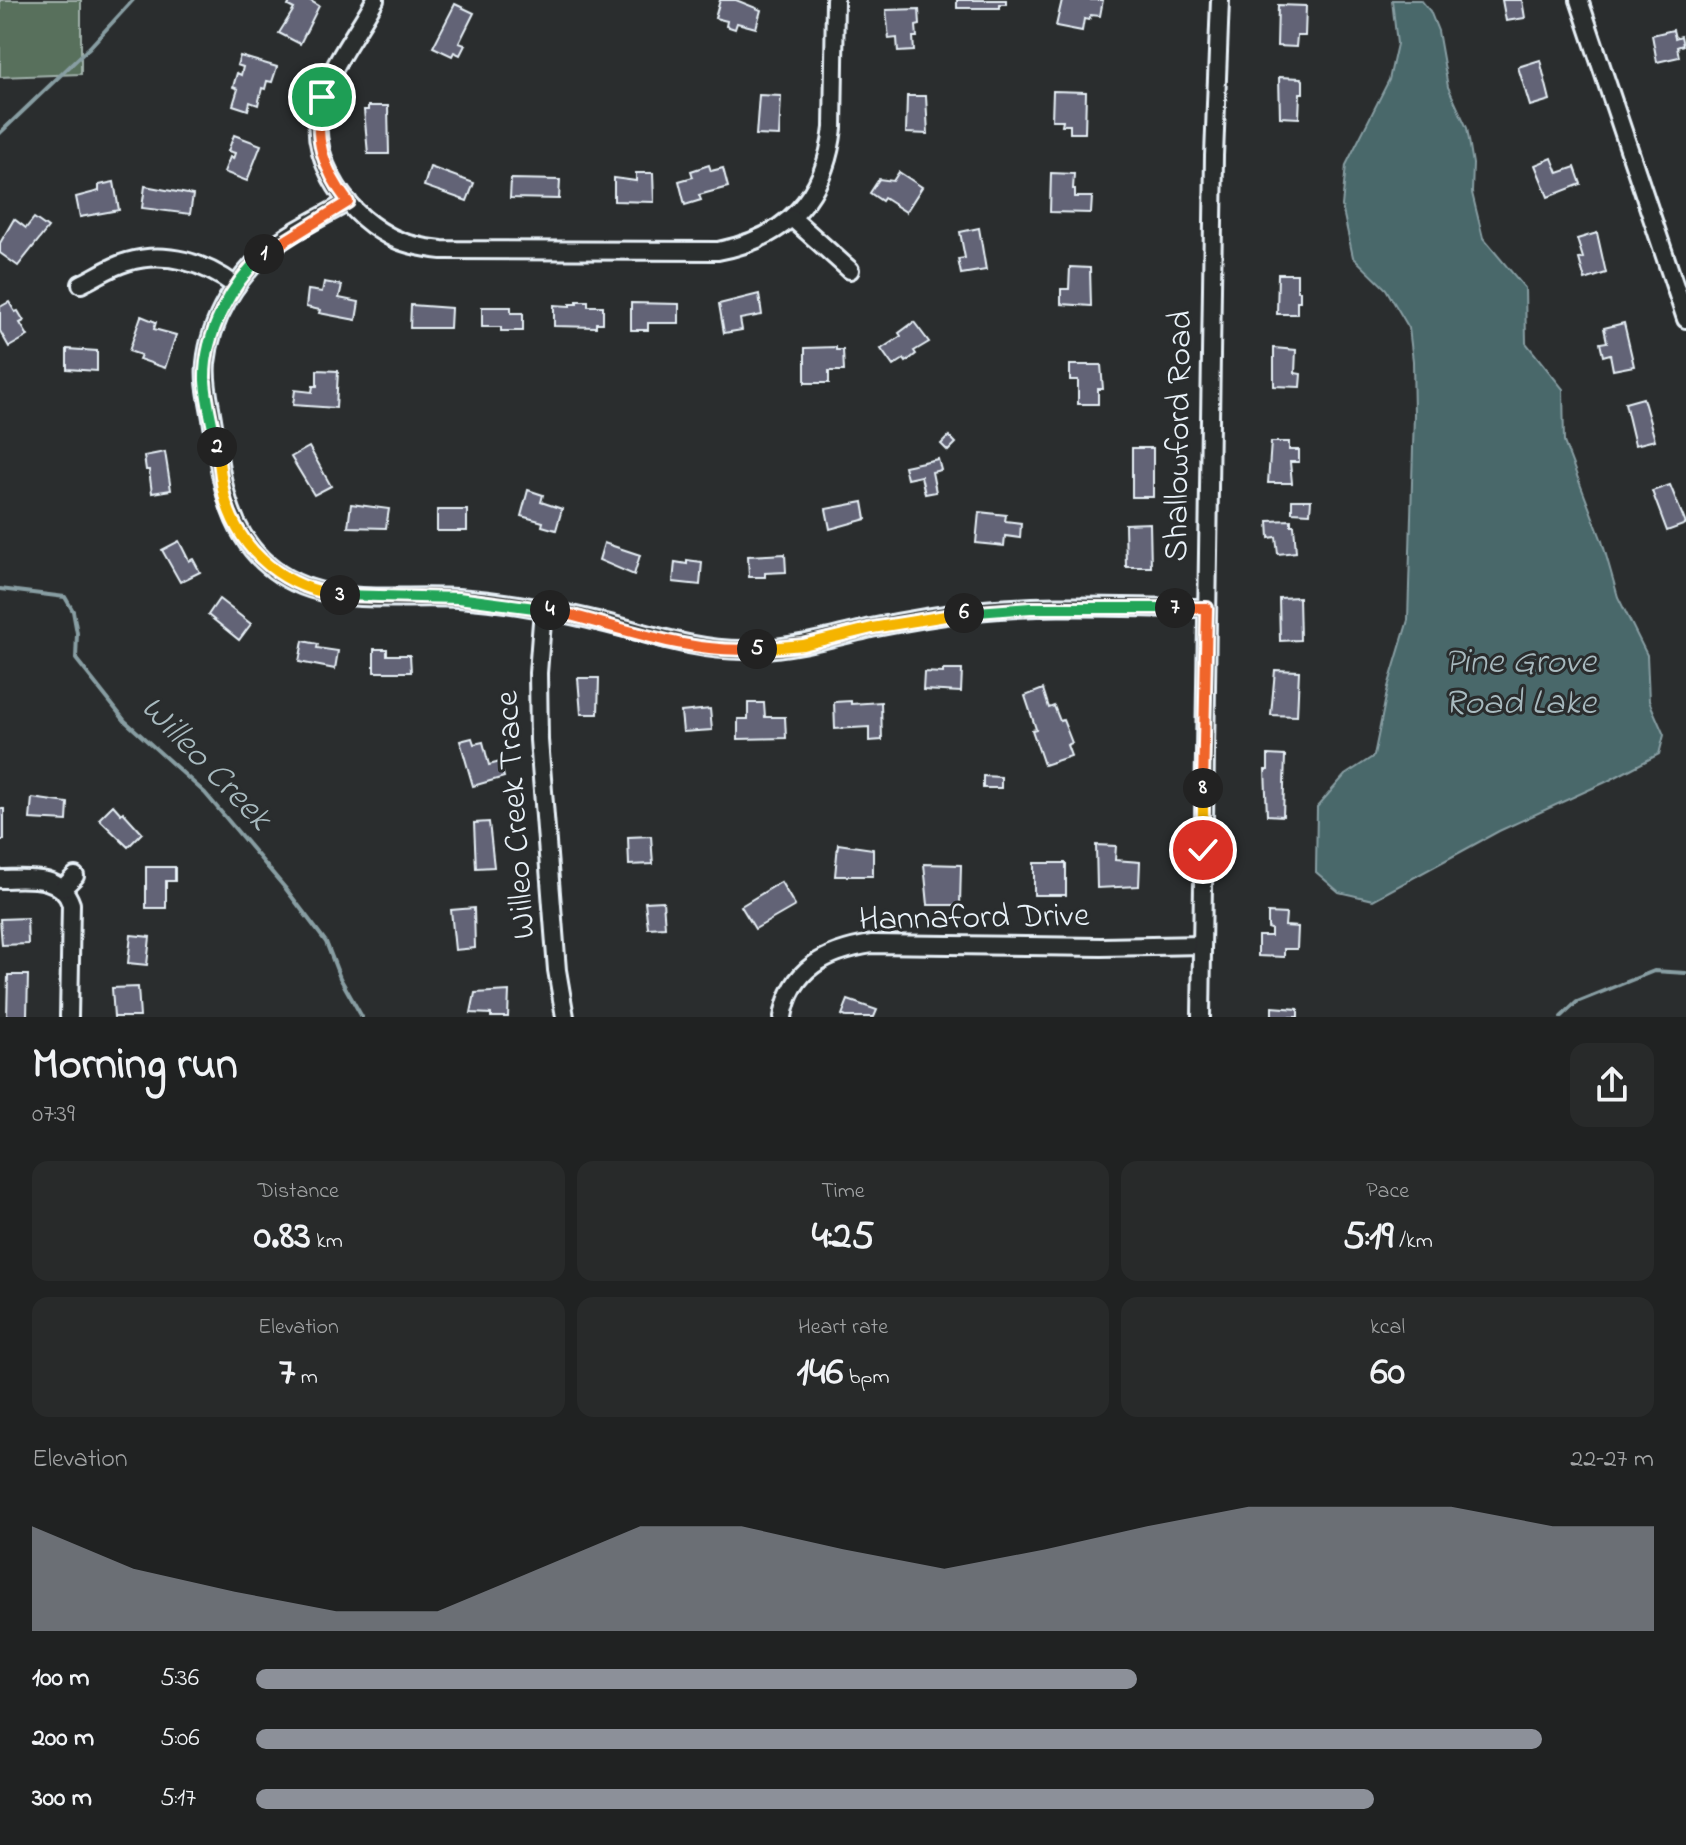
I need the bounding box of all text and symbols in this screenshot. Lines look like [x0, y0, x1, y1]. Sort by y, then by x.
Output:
pin [288, 63, 356, 131]
icon: arrive [300, 75, 344, 119]
pin: 1 [244, 234, 284, 274]
text: 1 [261, 238, 268, 270]
street label: Shallowford Road [1153, 310, 1207, 562]
pin: 2 [197, 427, 237, 467]
text: 2 [212, 431, 222, 463]
pin: 3 [320, 575, 360, 615]
text: 3 [335, 579, 345, 611]
pin: 7 [1155, 588, 1195, 628]
pin: 4 [530, 590, 570, 630]
text: 7 [1170, 592, 1180, 624]
pin: 6 [944, 593, 984, 633]
text: 4 [545, 594, 555, 626]
text: 6 [959, 597, 969, 629]
pin: 5 [737, 629, 777, 669]
text: 5 [751, 633, 763, 665]
water label: Pine Grove Road Lake [1444, 637, 1598, 731]
water label: Willeo Creek [127, 684, 284, 845]
street label: Willeo Creek Trace [483, 688, 551, 941]
pin: 8 [1183, 768, 1223, 808]
text: 8 [1199, 772, 1207, 804]
pin [1169, 816, 1237, 884]
icon: check [1181, 828, 1225, 872]
street label: Hannaford Drive [858, 892, 1090, 946]
text: Morning run [32, 1034, 238, 1098]
button: share [1570, 1043, 1654, 1127]
text: 07:39 [32, 1096, 75, 1134]
text: Distance [258, 1176, 339, 1208]
text: Time [821, 1176, 865, 1208]
text: Pace [1366, 1176, 1409, 1208]
text: 0.83 [254, 1208, 311, 1267]
text: 4:25 [812, 1208, 874, 1267]
text: 5:19 [1343, 1208, 1394, 1267]
text: km [311, 1226, 343, 1258]
text: /km [1394, 1226, 1433, 1258]
text: Elevation [258, 1312, 339, 1344]
text: Heart rate [798, 1312, 888, 1344]
text: kcal [1370, 1312, 1405, 1344]
text: 7 [279, 1344, 295, 1403]
text: 146 [797, 1344, 843, 1403]
text: 60 [1370, 1344, 1405, 1403]
text: m [295, 1362, 318, 1394]
text: bpm [843, 1362, 889, 1394]
text: Elevation [32, 1441, 128, 1479]
text: 22–27 m [1570, 1441, 1654, 1479]
text: 100 m [32, 1660, 89, 1698]
text: 5:36 [160, 1660, 199, 1698]
text: 200 m [32, 1720, 94, 1758]
text: 5:06 [160, 1720, 200, 1758]
text: 300 m [32, 1780, 92, 1818]
text: 5:17 [160, 1780, 196, 1818]

